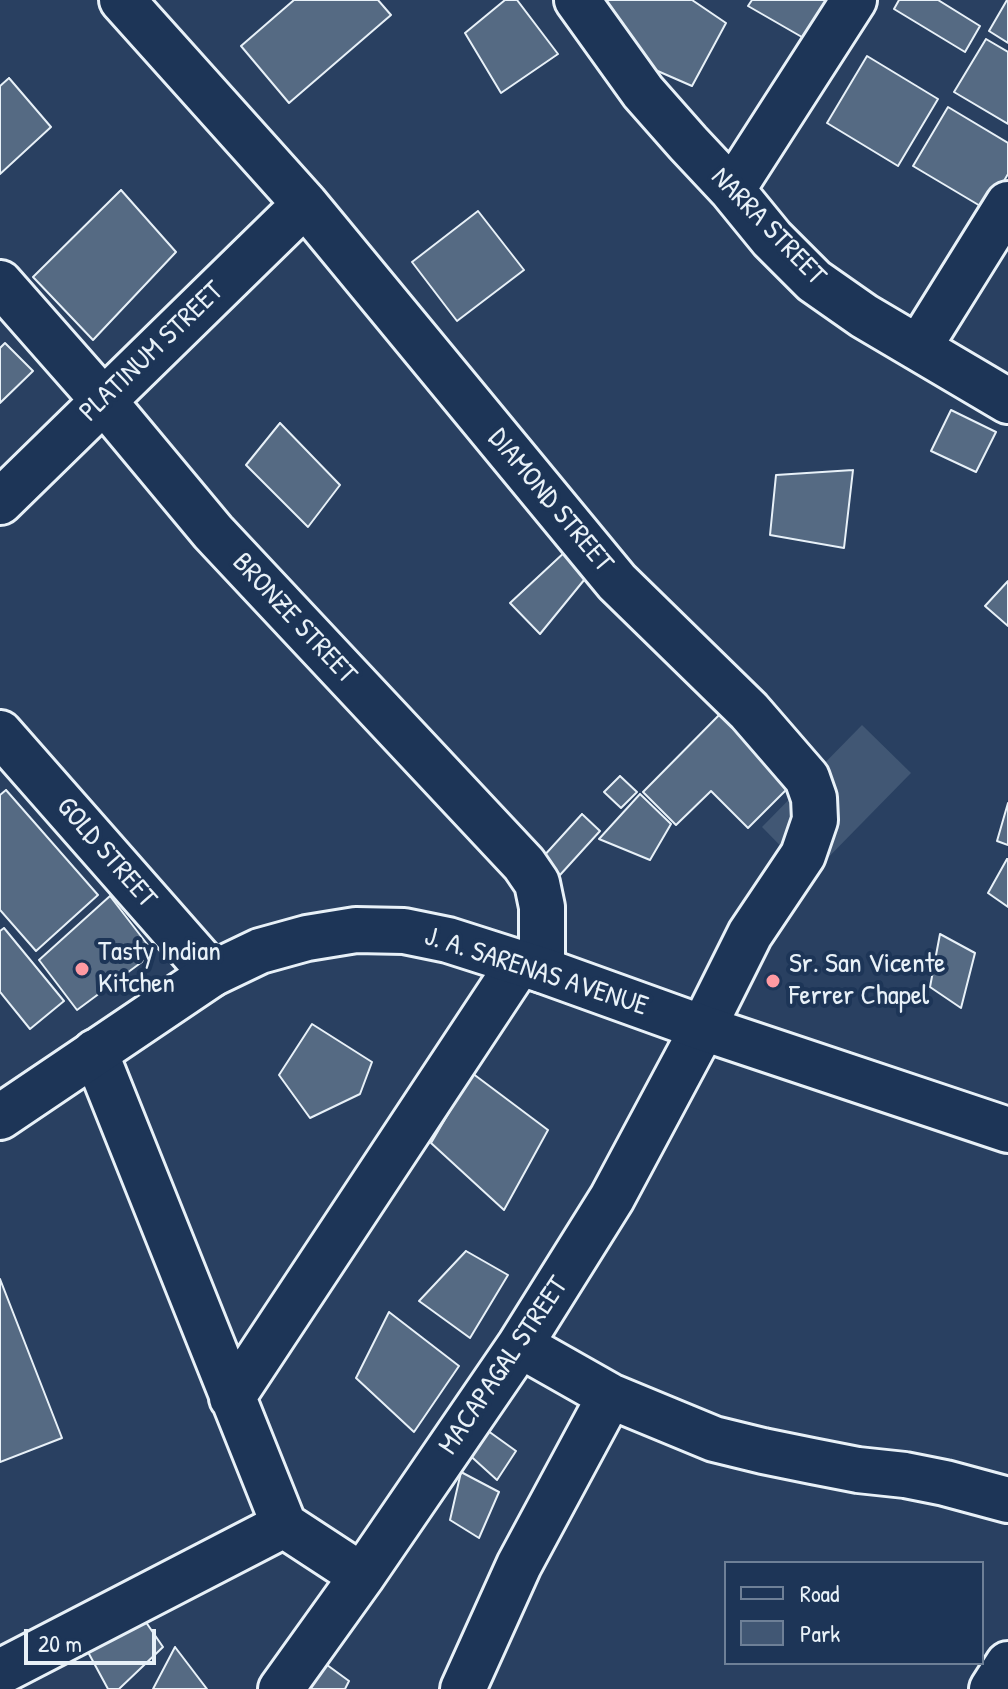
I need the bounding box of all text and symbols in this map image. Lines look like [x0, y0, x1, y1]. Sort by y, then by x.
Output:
street label: NARRA STREET [704, 161, 832, 293]
street label: PLATINUM STREET [73, 275, 231, 429]
street label: DIAMOND STREET [480, 422, 620, 580]
street label: BRONZE STREET [225, 547, 363, 691]
street label: GOLD STREET [49, 791, 163, 915]
street label: J. A. SARENAS AVENUE [420, 920, 652, 1024]
place label: Tasty Indian Kitchen [98, 936, 221, 1002]
place label: Sr. San Vicente Ferrer Chapel [789, 948, 945, 1014]
marker: Tasty Indian Kitchen [73, 960, 91, 978]
marker: Sr. San Vicente Ferrer Chapel [764, 972, 782, 990]
street label: MACAPAGAL STREET [432, 1271, 576, 1461]
legend [724, 1561, 984, 1665]
text: Road [800, 1577, 839, 1609]
scale bar [28, 1613, 160, 1663]
text: Park [800, 1617, 840, 1649]
text: 20 m [38, 1627, 82, 1659]

